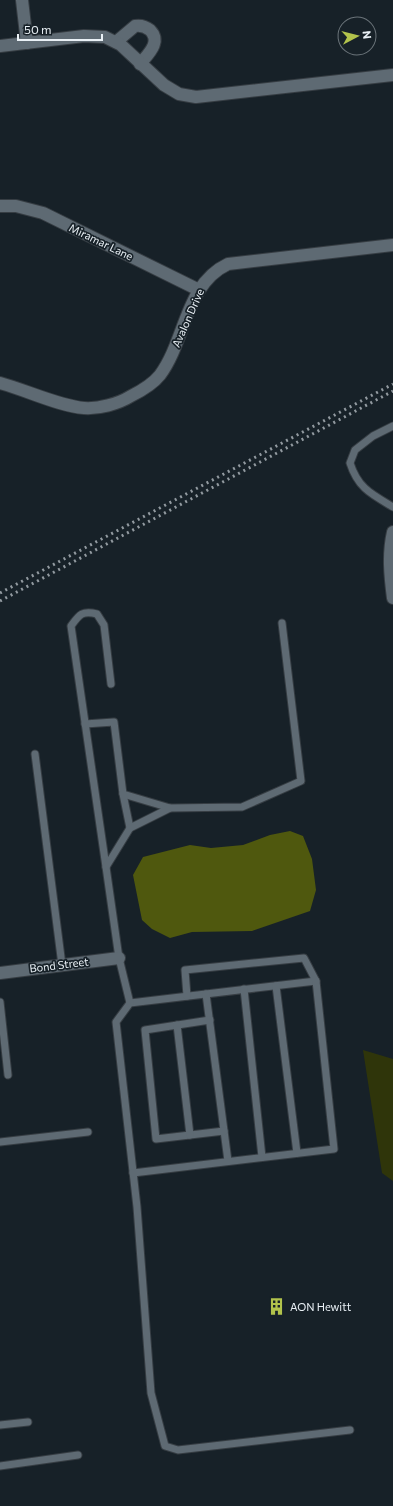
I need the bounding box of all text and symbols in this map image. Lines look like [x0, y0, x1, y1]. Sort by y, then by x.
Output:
scale bar [18, 16, 102, 42]
north arrow [337, 16, 377, 56]
text: 50 m [24, 22, 52, 36]
text: N [360, 30, 374, 40]
street label: Miramar Lane [67, 220, 135, 263]
street label: Avalon Drive [169, 286, 206, 349]
street label: Bond Street [29, 954, 90, 975]
building icon: AON Hewitt [267, 1297, 287, 1317]
place label: AON Hewitt [290, 1300, 352, 1313]

